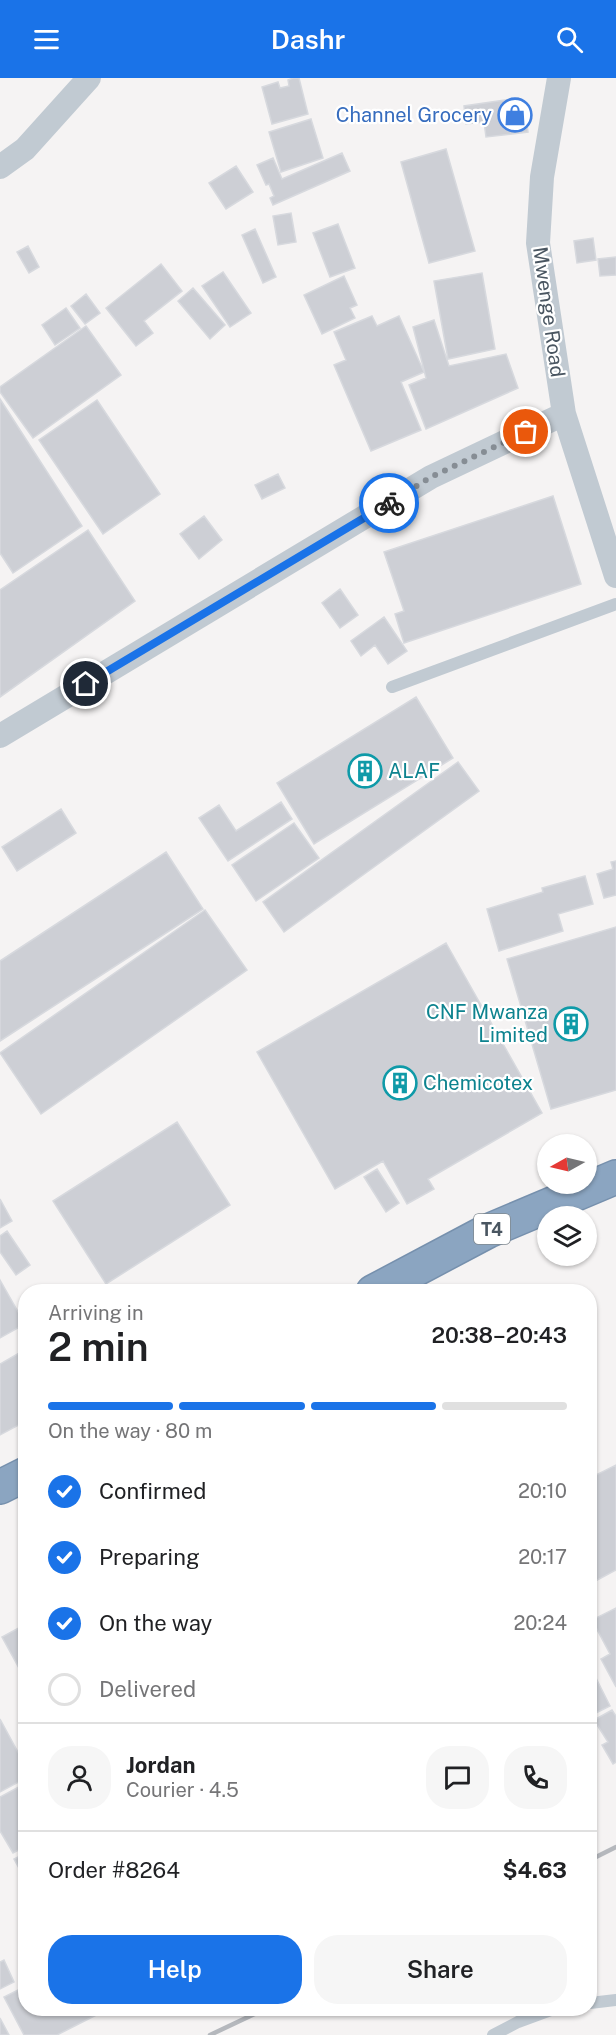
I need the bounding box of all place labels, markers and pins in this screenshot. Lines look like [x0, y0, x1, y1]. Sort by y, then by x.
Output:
shop icon: Channel Grocery [497, 97, 533, 133]
place label: Channel Grocery [336, 103, 492, 127]
pin [500, 406, 551, 457]
pin [60, 658, 111, 709]
building icon: ALAF [347, 753, 383, 789]
place label: ALAF [388, 759, 440, 783]
place label: CNF Mwanza Limited [426, 1000, 548, 1047]
building icon: CNF Mwanza Limited [553, 1006, 589, 1042]
building icon: Chemicotex [382, 1065, 418, 1101]
place label: Chemicotex [423, 1071, 533, 1095]

